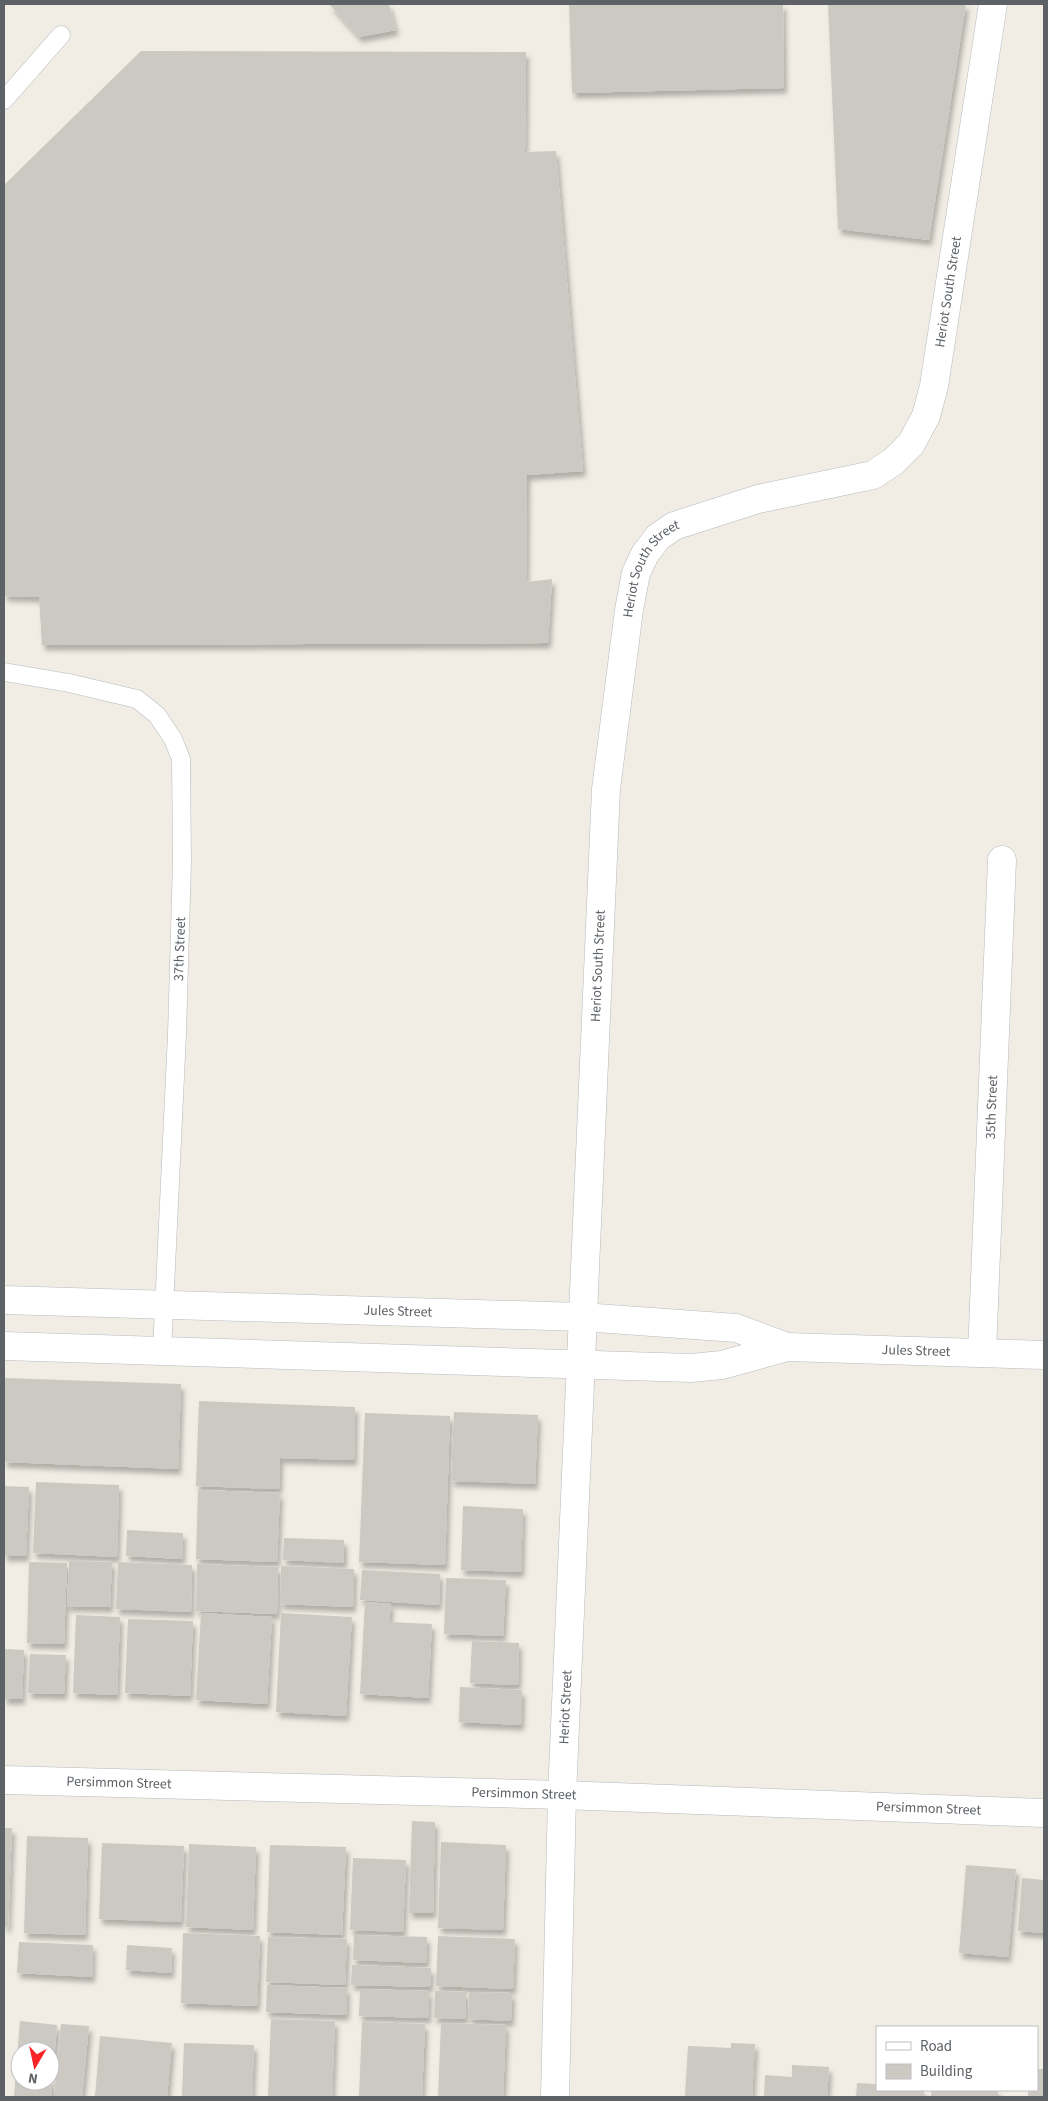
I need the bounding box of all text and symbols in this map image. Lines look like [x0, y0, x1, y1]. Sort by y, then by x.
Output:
street label: Heriot South Street [930, 235, 967, 349]
street label: Heriot South Street [618, 515, 682, 619]
street label: Heriot South Street [586, 909, 611, 1022]
street label: 37th Street [169, 916, 191, 981]
street label: 35th Street [981, 1074, 1003, 1140]
street label: Jules Street [363, 1301, 433, 1323]
street label: Jules Street [881, 1340, 951, 1362]
street label: Heriot Street [554, 1669, 577, 1745]
street label: Persimmon Street [66, 1772, 172, 1795]
street label: Persimmon Street [471, 1783, 577, 1806]
street label: Persimmon Street [876, 1797, 982, 1821]
legend [876, 2026, 1038, 2091]
text: Road [920, 2036, 952, 2057]
north arrow [10, 2041, 60, 2091]
text: Building [920, 2061, 973, 2082]
text: N [27, 2067, 39, 2088]

